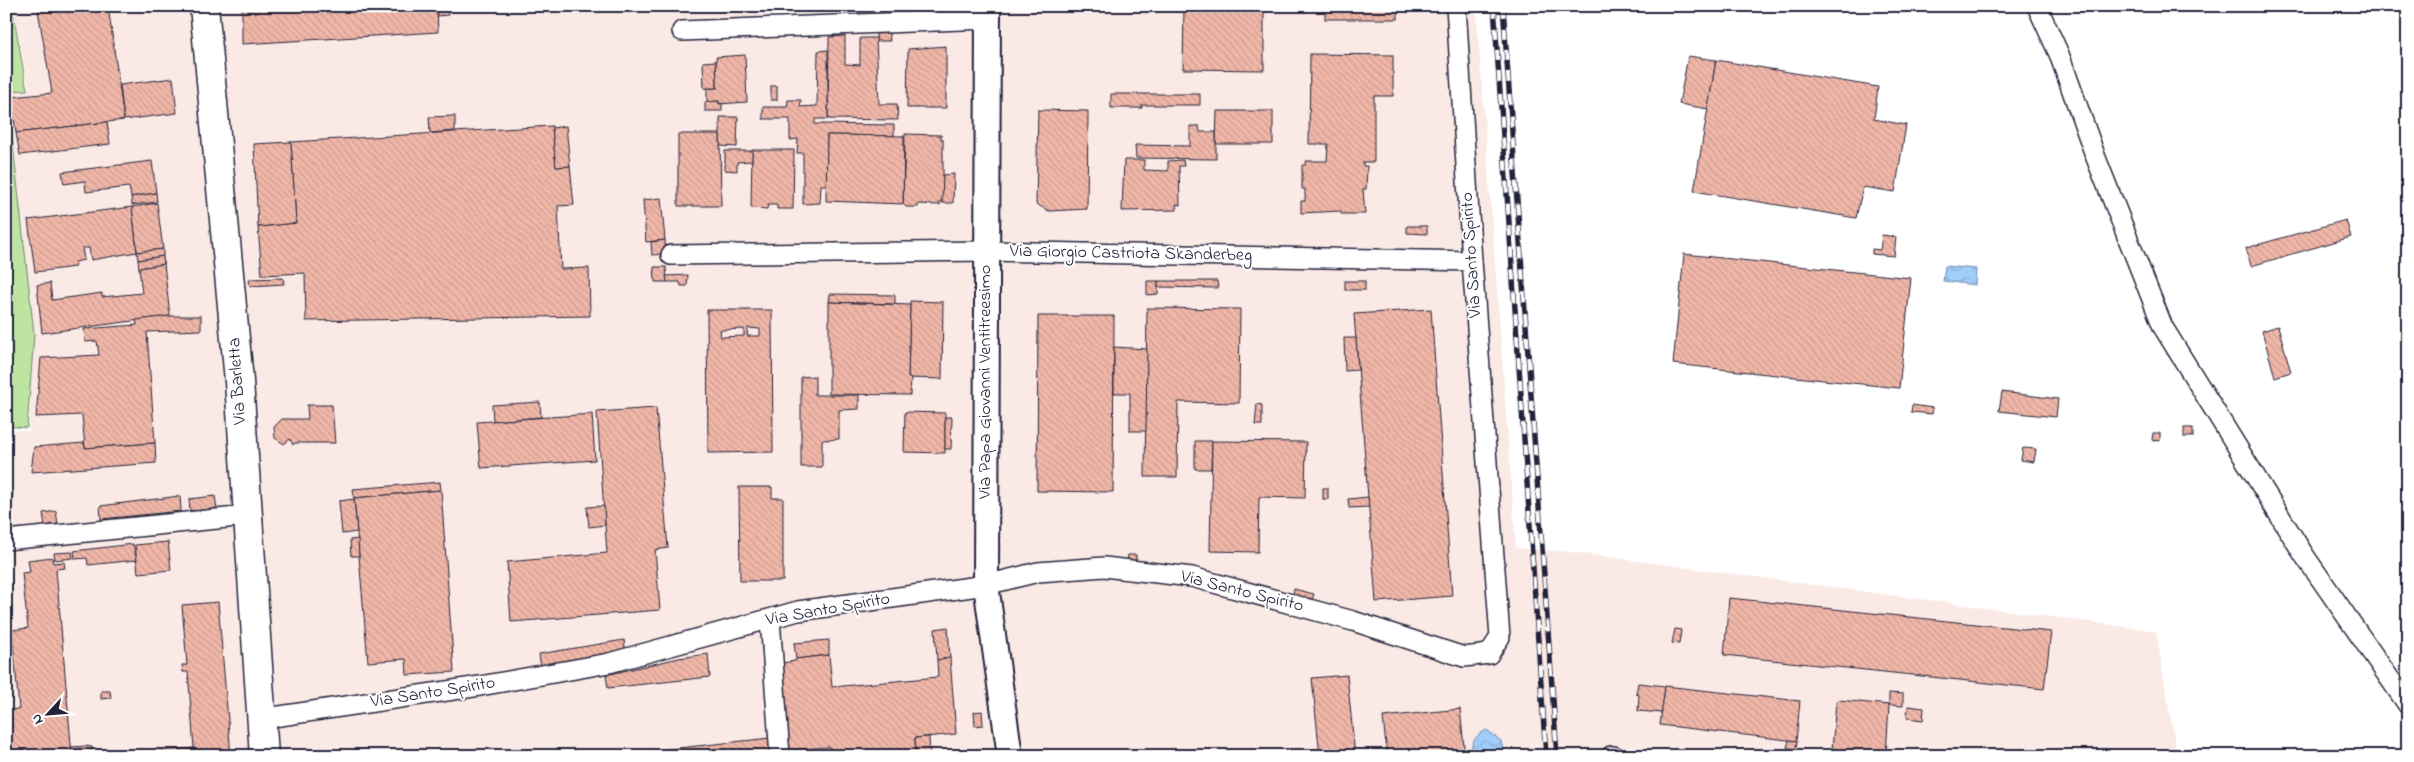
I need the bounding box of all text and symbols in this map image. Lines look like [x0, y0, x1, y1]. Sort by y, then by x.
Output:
street label: Via Santo Spirito [1455, 191, 1489, 320]
street label: Via Giorgio Castriota Skanderbeg [1009, 239, 1252, 270]
street label: Via Papa Giovanni Ventitreesimo [973, 265, 999, 500]
street label: Via Barletta [222, 337, 254, 426]
street label: Via Santo Spirito [1177, 564, 1306, 620]
street label: Via Santo Spirito [763, 586, 892, 634]
street label: Via Santo Spirito [368, 670, 497, 716]
north arrow [22, 690, 72, 740]
text: N [26, 710, 49, 728]

